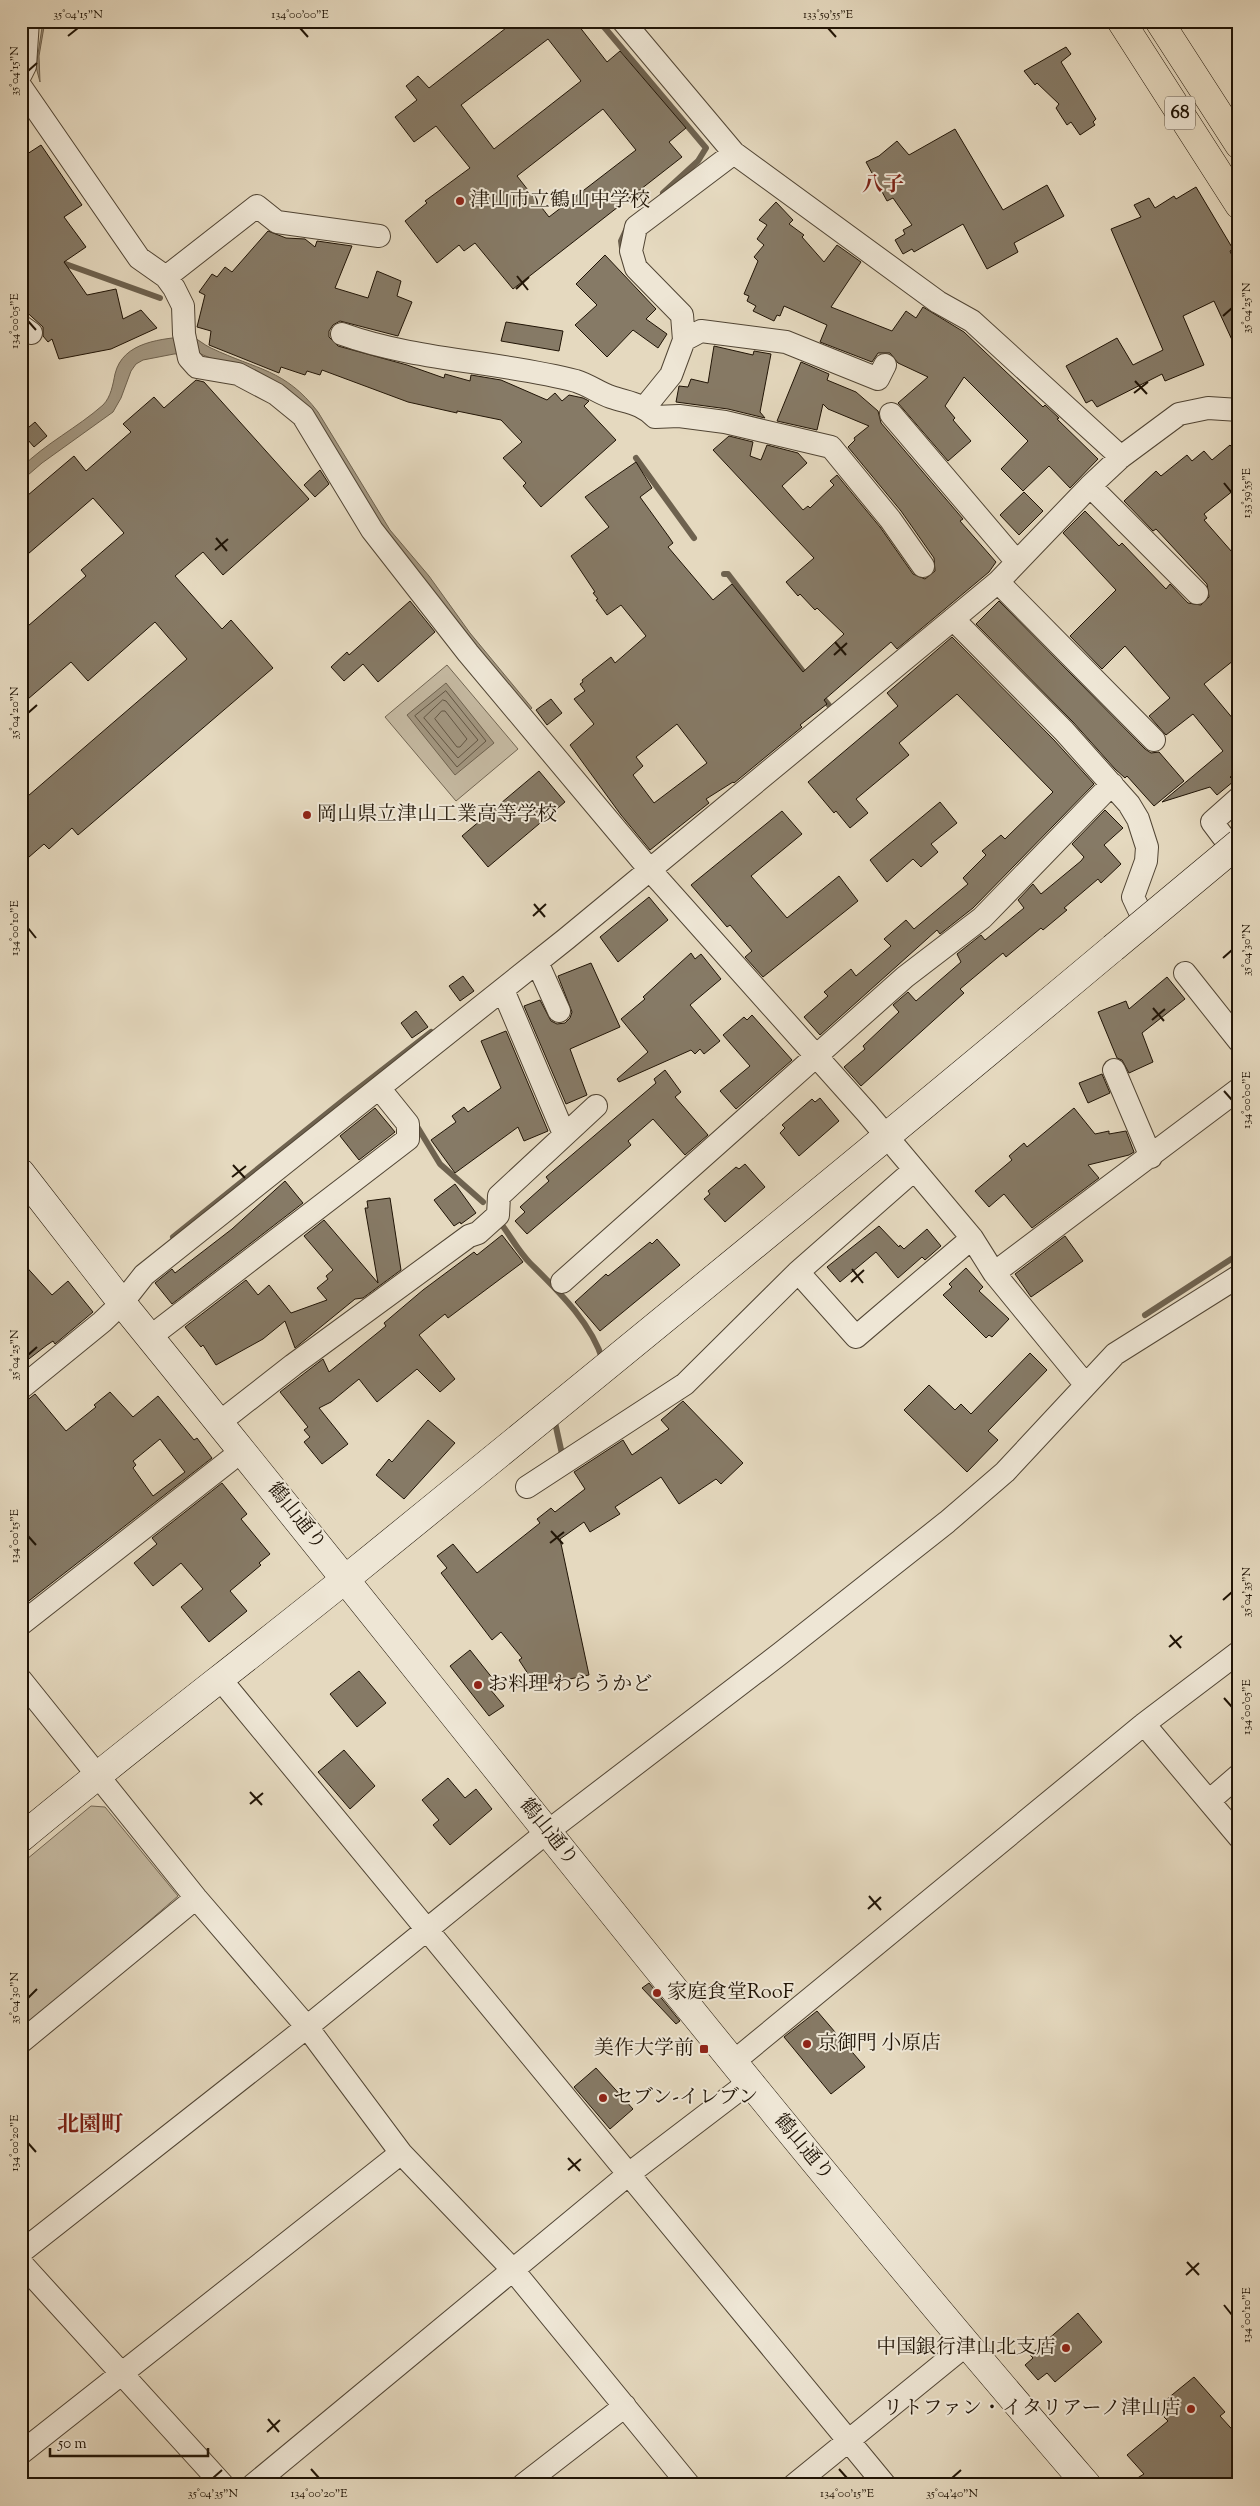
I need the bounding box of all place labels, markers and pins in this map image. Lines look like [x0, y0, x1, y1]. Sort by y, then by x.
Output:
place label: 津山市立鶴山中学校 [470, 187, 650, 216]
marker: 津山市立鶴山中学校 [454, 195, 466, 207]
place label: 岡山県立津山工業高等学校 [317, 801, 557, 830]
marker: 岡山県立津山工業高等学校 [301, 809, 313, 821]
place label: お料理 わらうかど [488, 1671, 652, 1700]
marker: お料理 わらうかど [472, 1679, 484, 1691]
place label: 家庭食堂RooF [667, 1979, 794, 2008]
marker: 家庭食堂RooF [651, 1987, 663, 1999]
place label: 京御門 小原店 [817, 2030, 941, 2059]
place label: 美作大学前 [594, 2035, 694, 2064]
marker: 京御門 小原店 [801, 2038, 813, 2050]
marker: 美作大学前 [698, 2043, 710, 2055]
place label: セブン-イレブン [613, 2084, 758, 2113]
marker: セブン-イレブン [597, 2092, 609, 2104]
place label: 中国銀行津山北支店 [876, 2334, 1056, 2363]
marker: 中国銀行津山北支店 [1060, 2342, 1072, 2354]
place label: リトファン・イタリアーノ津山店 [883, 2395, 1181, 2424]
marker: リトファン・イタリアーノ津山店 [1185, 2403, 1197, 2415]

